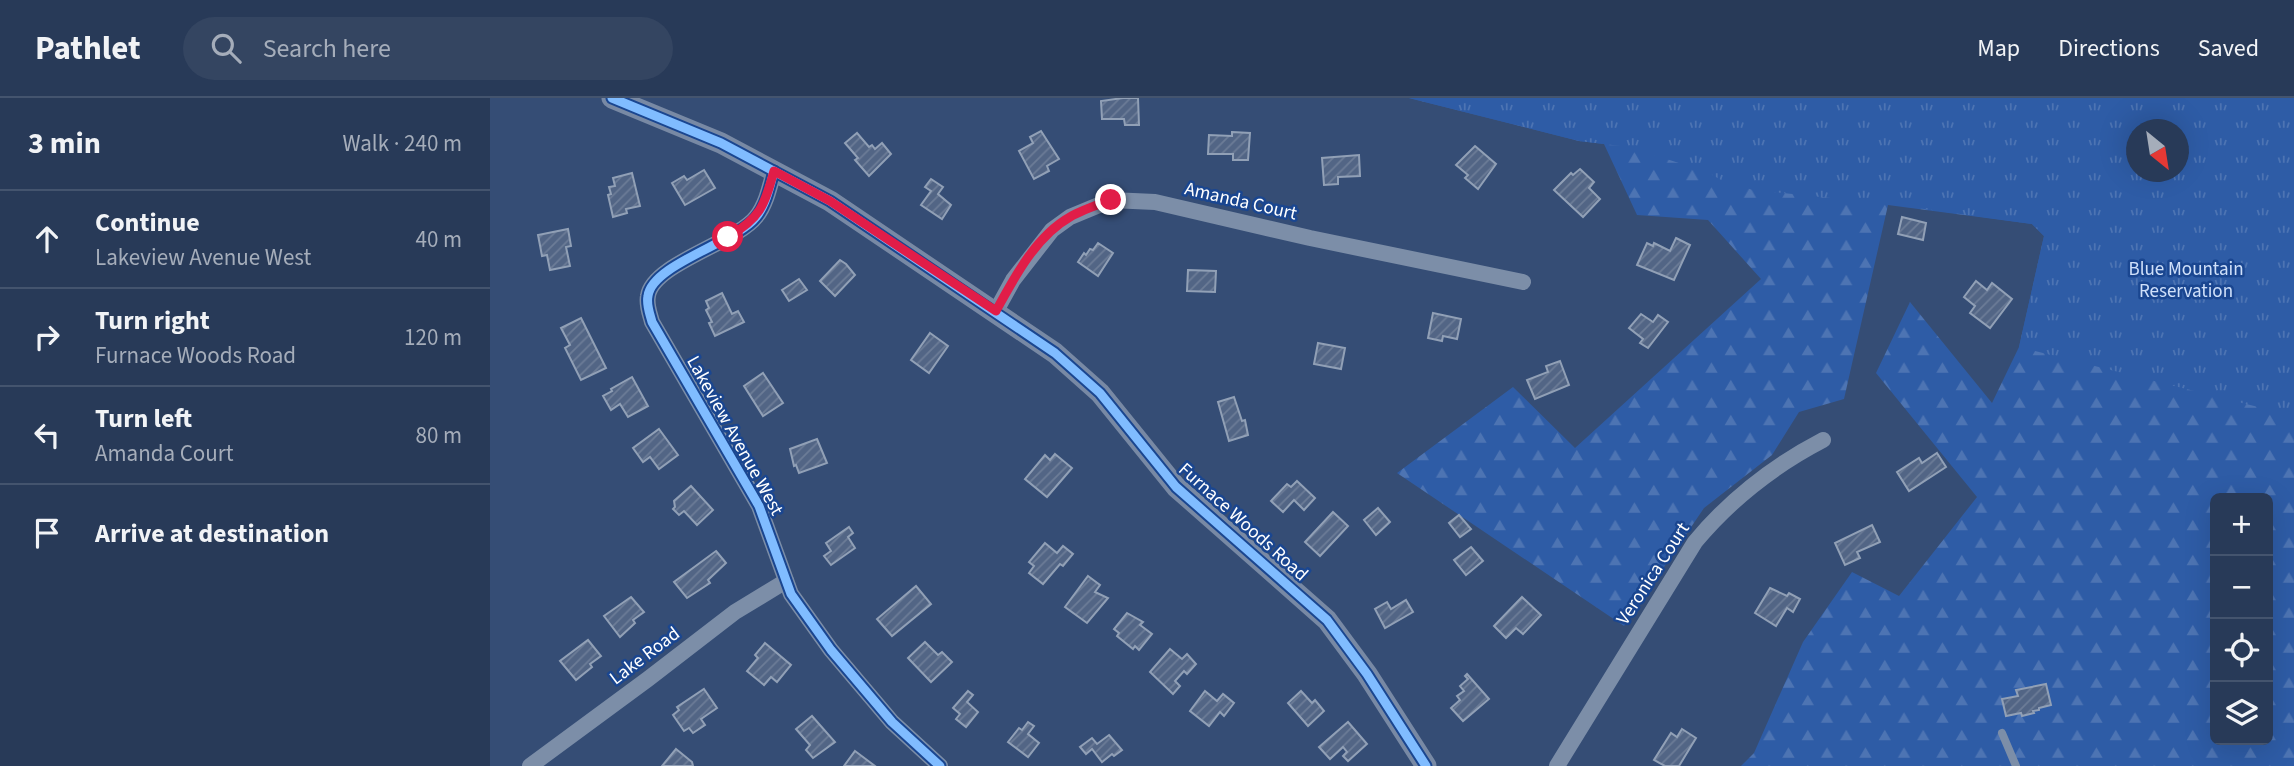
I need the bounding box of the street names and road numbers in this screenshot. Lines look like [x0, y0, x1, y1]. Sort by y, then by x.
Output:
street label: Amanda Court [1182, 175, 1300, 228]
street label: Lakeview Avenue West [680, 351, 790, 521]
street label: Furnace Woods Road [1172, 457, 1314, 588]
street label: Veronica Court [1610, 517, 1697, 630]
street label: Lake Road [604, 621, 686, 692]

